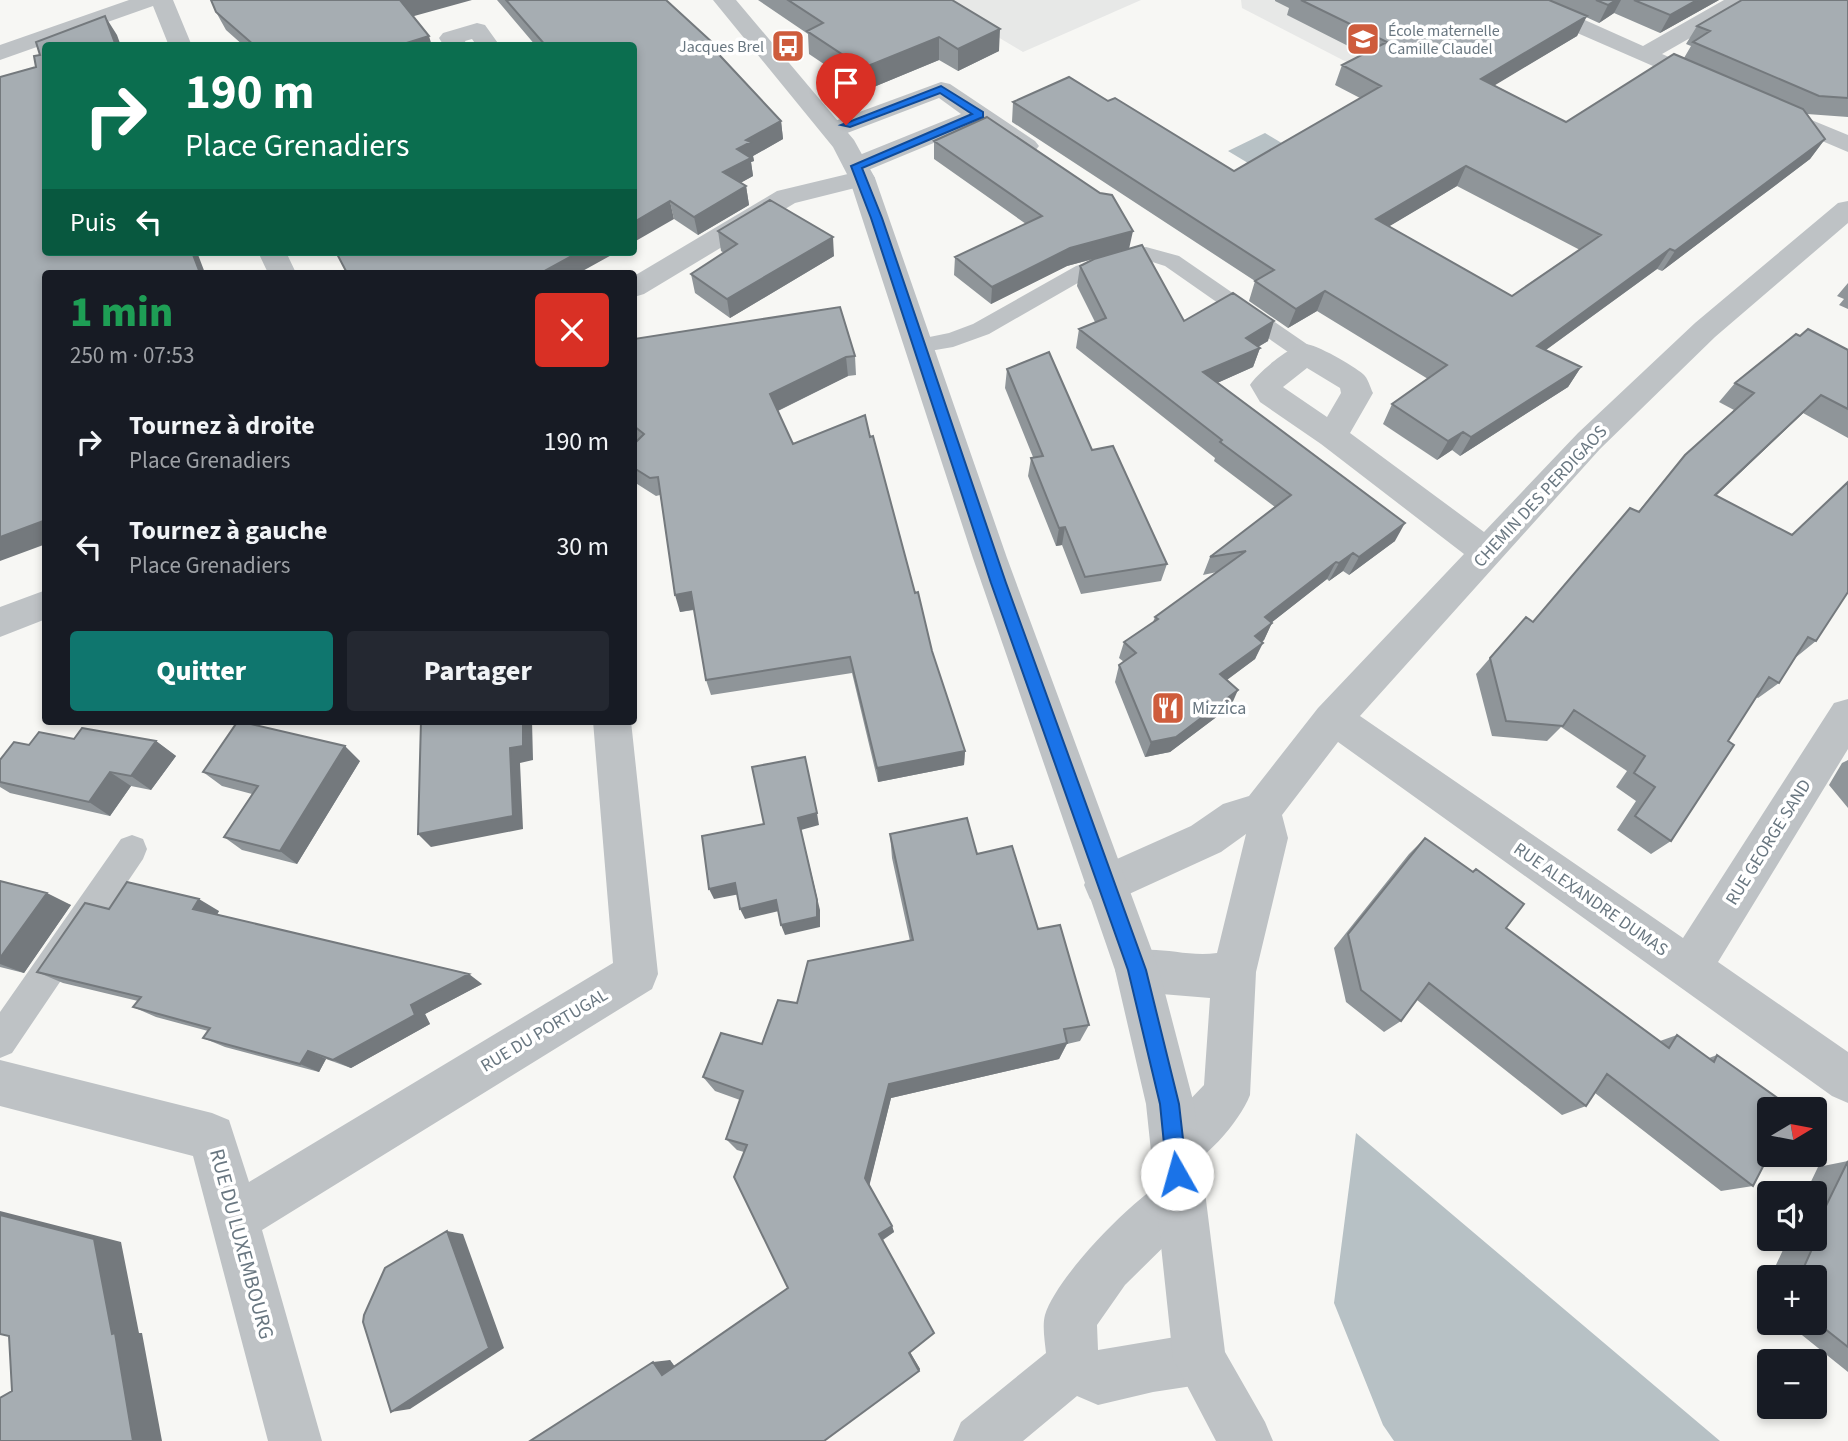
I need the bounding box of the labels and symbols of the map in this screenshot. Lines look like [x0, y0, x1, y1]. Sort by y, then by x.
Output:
school or university icon: École maternelle Camille Claudel [1344, 20, 1382, 58]
place label: École maternelle Camille Claudel [1388, 20, 1500, 60]
bus stop icon: Jacques Brel [769, 27, 807, 65]
place label: Jacques Brel [679, 36, 764, 58]
pin [816, 53, 876, 125]
street label: CHEMIN DES PERDIGAOS [1468, 420, 1613, 573]
restaurant icon: Mizzica [1149, 689, 1187, 727]
place label: Mizzica [1192, 696, 1246, 721]
street label: RUE GEORGE SAND [1720, 775, 1817, 910]
street label: RUE ALEXANDRE DUMAS [1509, 837, 1673, 962]
street label: RUE DU PORTUGAL [476, 982, 613, 1078]
north arrow [1757, 1097, 1827, 1167]
position arrow [1140, 1137, 1214, 1211]
street label: RUE DU LUXEMBOURG [202, 1145, 282, 1343]

